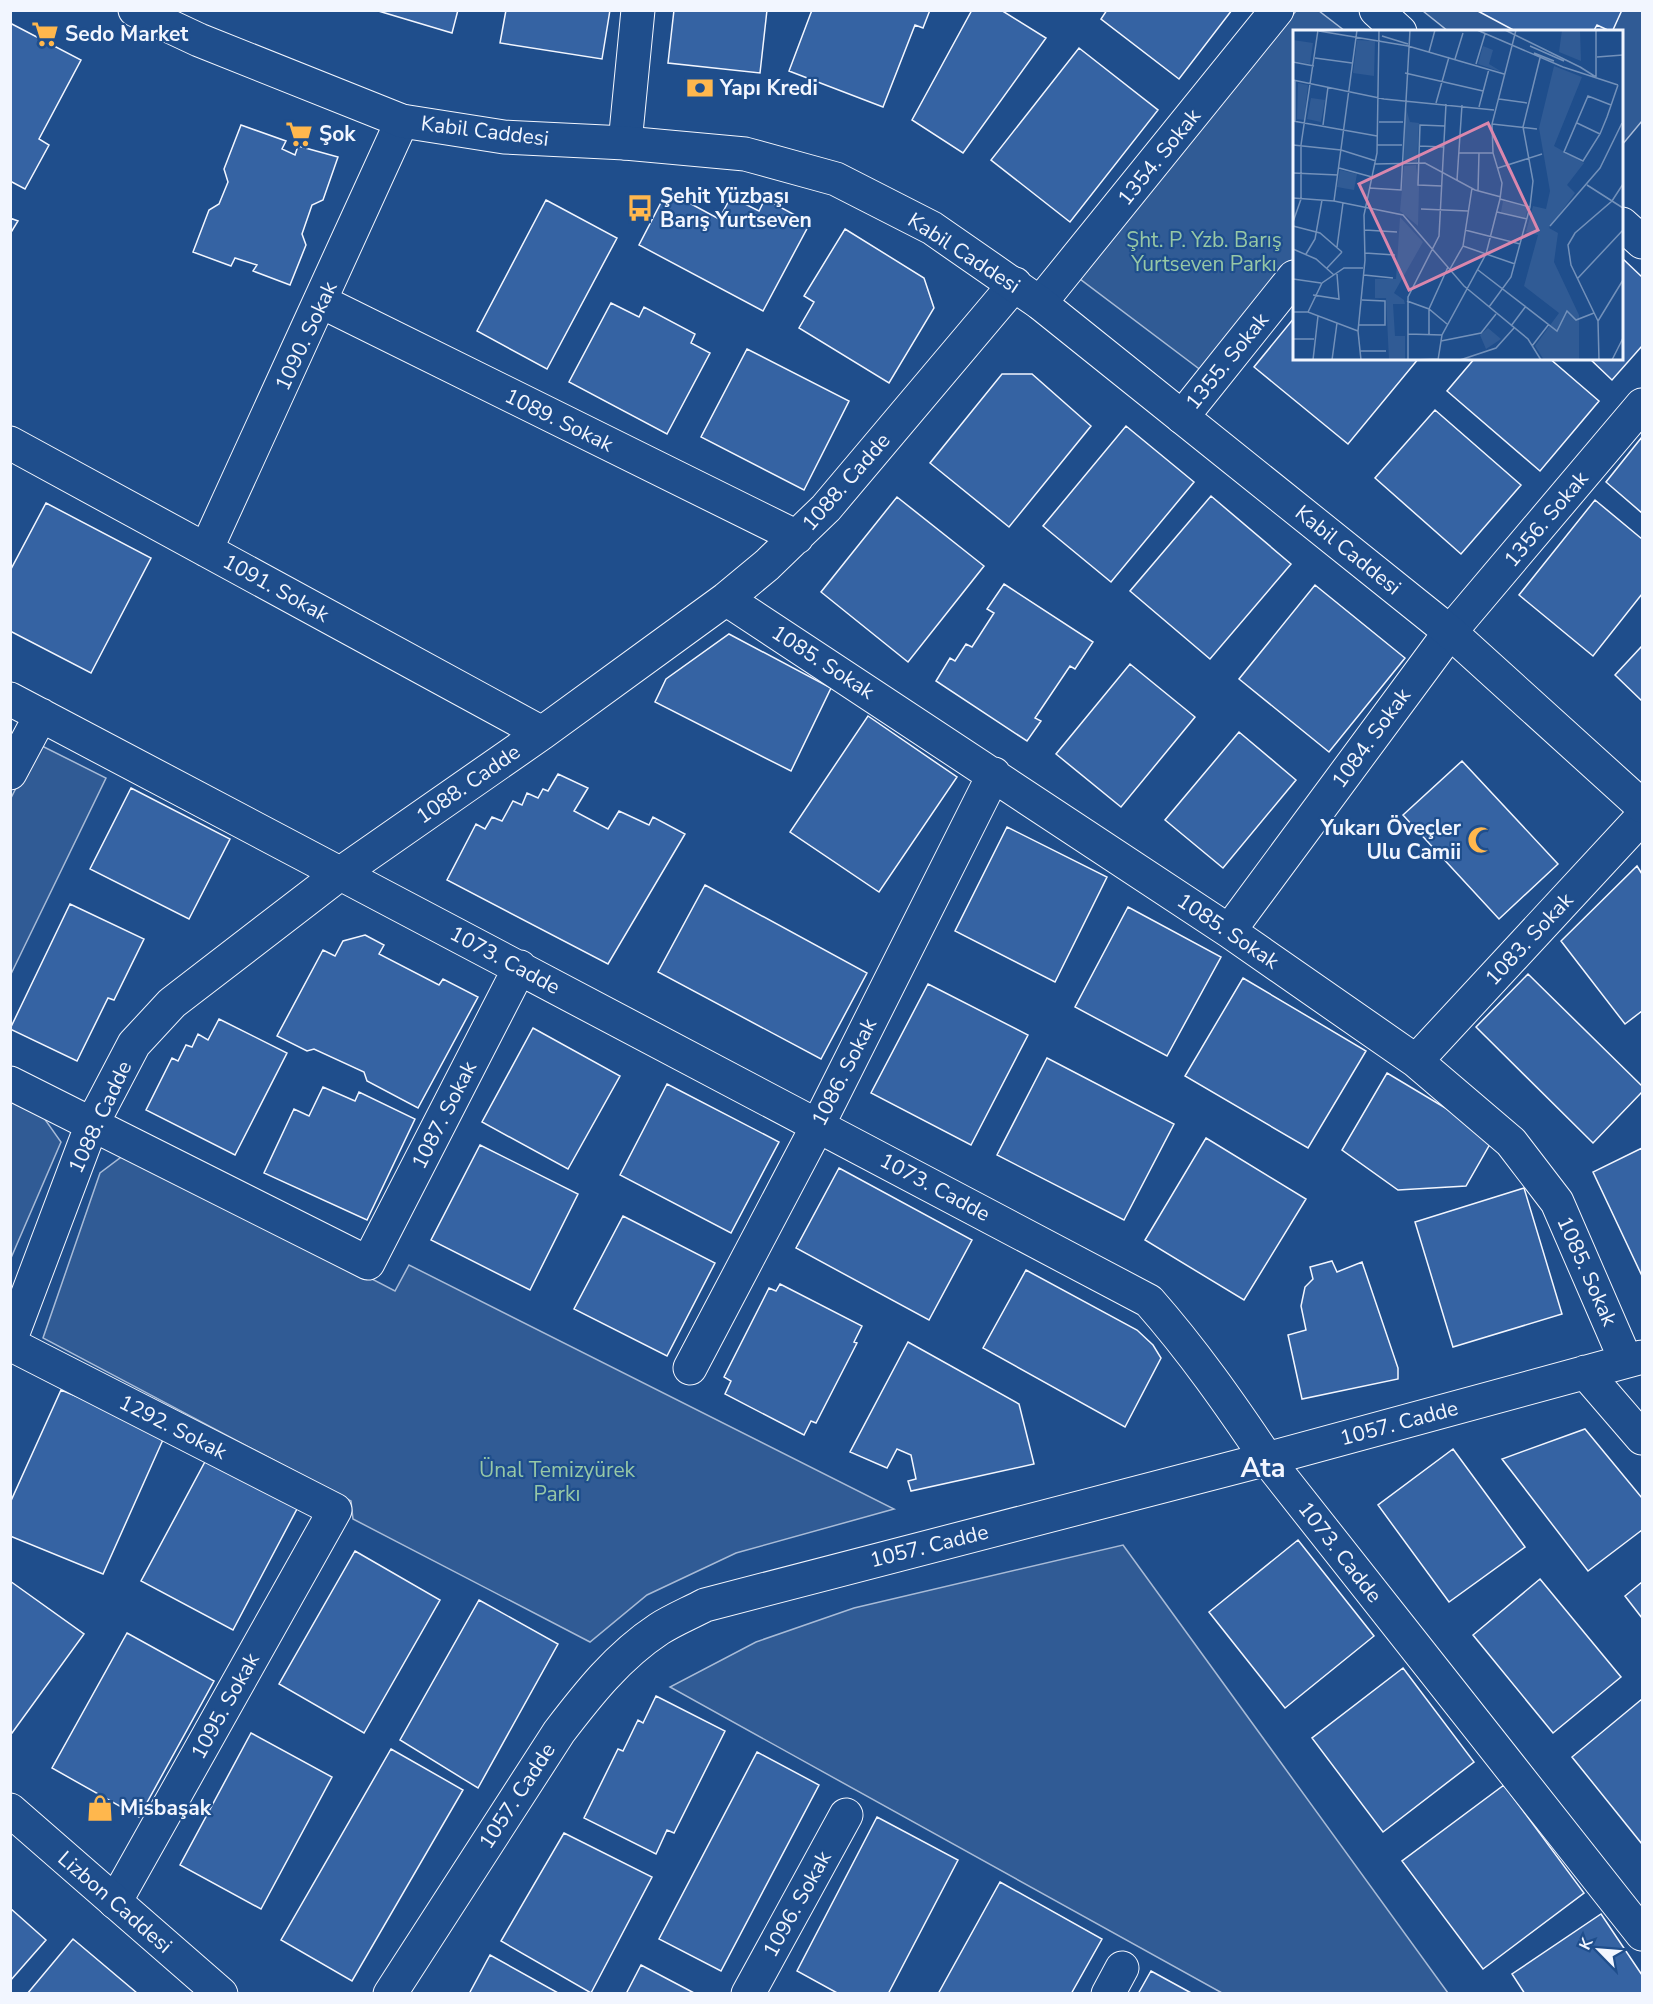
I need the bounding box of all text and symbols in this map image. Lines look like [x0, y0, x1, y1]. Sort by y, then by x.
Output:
supermarket icon: Sedo Market [30, 19, 60, 49]
place label: Sedo Market [65, 20, 189, 48]
inset map [1293, 30, 1623, 360]
bank icon: Yapı Kredi [685, 73, 715, 103]
place label: Yapı Kredi [719, 74, 818, 102]
street label: 1354. Sokak [1111, 102, 1207, 211]
street label: Kabil Caddesi [419, 109, 551, 153]
supermarket icon: Şok [284, 119, 314, 149]
place label: Şok [319, 120, 356, 148]
place label: Şehit Yüzbaşı Barış Yurtseven [660, 182, 812, 234]
bus stop icon: Şehit Yüzbaşı Barış Yurtseven [625, 193, 655, 223]
street label: Kabil Caddesi [902, 206, 1026, 300]
park label: Şht. P. Yzb. Barış Yurtseven Parkı [1126, 226, 1282, 278]
street label: 1090. Sokak [269, 277, 344, 395]
street label: 1355. Sokak [1179, 306, 1275, 415]
street label: 1089. Sokak [500, 382, 618, 458]
street label: 1088. Cadde [796, 427, 896, 537]
street label: 1356. Sokak [1498, 465, 1595, 573]
street label: Kabil Caddesi [1289, 499, 1407, 601]
street label: 1091. Sokak [218, 547, 334, 629]
street label: 1085. Sokak [766, 618, 880, 706]
street label: 1084. Sokak [1325, 682, 1417, 794]
street label: 1088. Cadde [410, 738, 526, 830]
place label: Yukarı Öveçler Ulu Camii [1320, 814, 1462, 866]
mosque icon: Yukarı Öveçler Ulu Camii [1466, 825, 1496, 855]
street label: 1083. Sokak [1479, 886, 1580, 991]
street label: 1085. Sokak [1172, 887, 1285, 976]
street label: 1073. Cadde [445, 919, 565, 1001]
street label: 1086. Sokak [805, 1013, 883, 1131]
street label: 1088. Cadde [62, 1056, 138, 1178]
street label: 1087. Sokak [405, 1056, 483, 1174]
street label: 1073. Cadde [875, 1146, 995, 1228]
street label: 1085. Sokak [1550, 1212, 1624, 1331]
street label: 1292. Sokak [114, 1388, 232, 1466]
street label: 1057. Cadde [1337, 1394, 1461, 1452]
district label: Ata [1241, 1450, 1285, 1487]
park label: Ünal Temizyürek Parkı [479, 1456, 636, 1508]
street label: 1073. Cadde [1292, 1496, 1388, 1608]
street label: 1057. Cadde [867, 1518, 991, 1574]
street label: 1095. Sokak [184, 1648, 266, 1764]
street label: 1057. Cadde [472, 1738, 562, 1854]
shop icon: Misbaşak [85, 1793, 115, 1823]
place label: Misbaşak [120, 1794, 212, 1822]
street label: Lizbon Caddesi [52, 1845, 178, 1959]
street label: 1096. Sokak [756, 1846, 838, 1962]
north arrow [1569, 1920, 1629, 1980]
text: K [1574, 1933, 1599, 1954]

